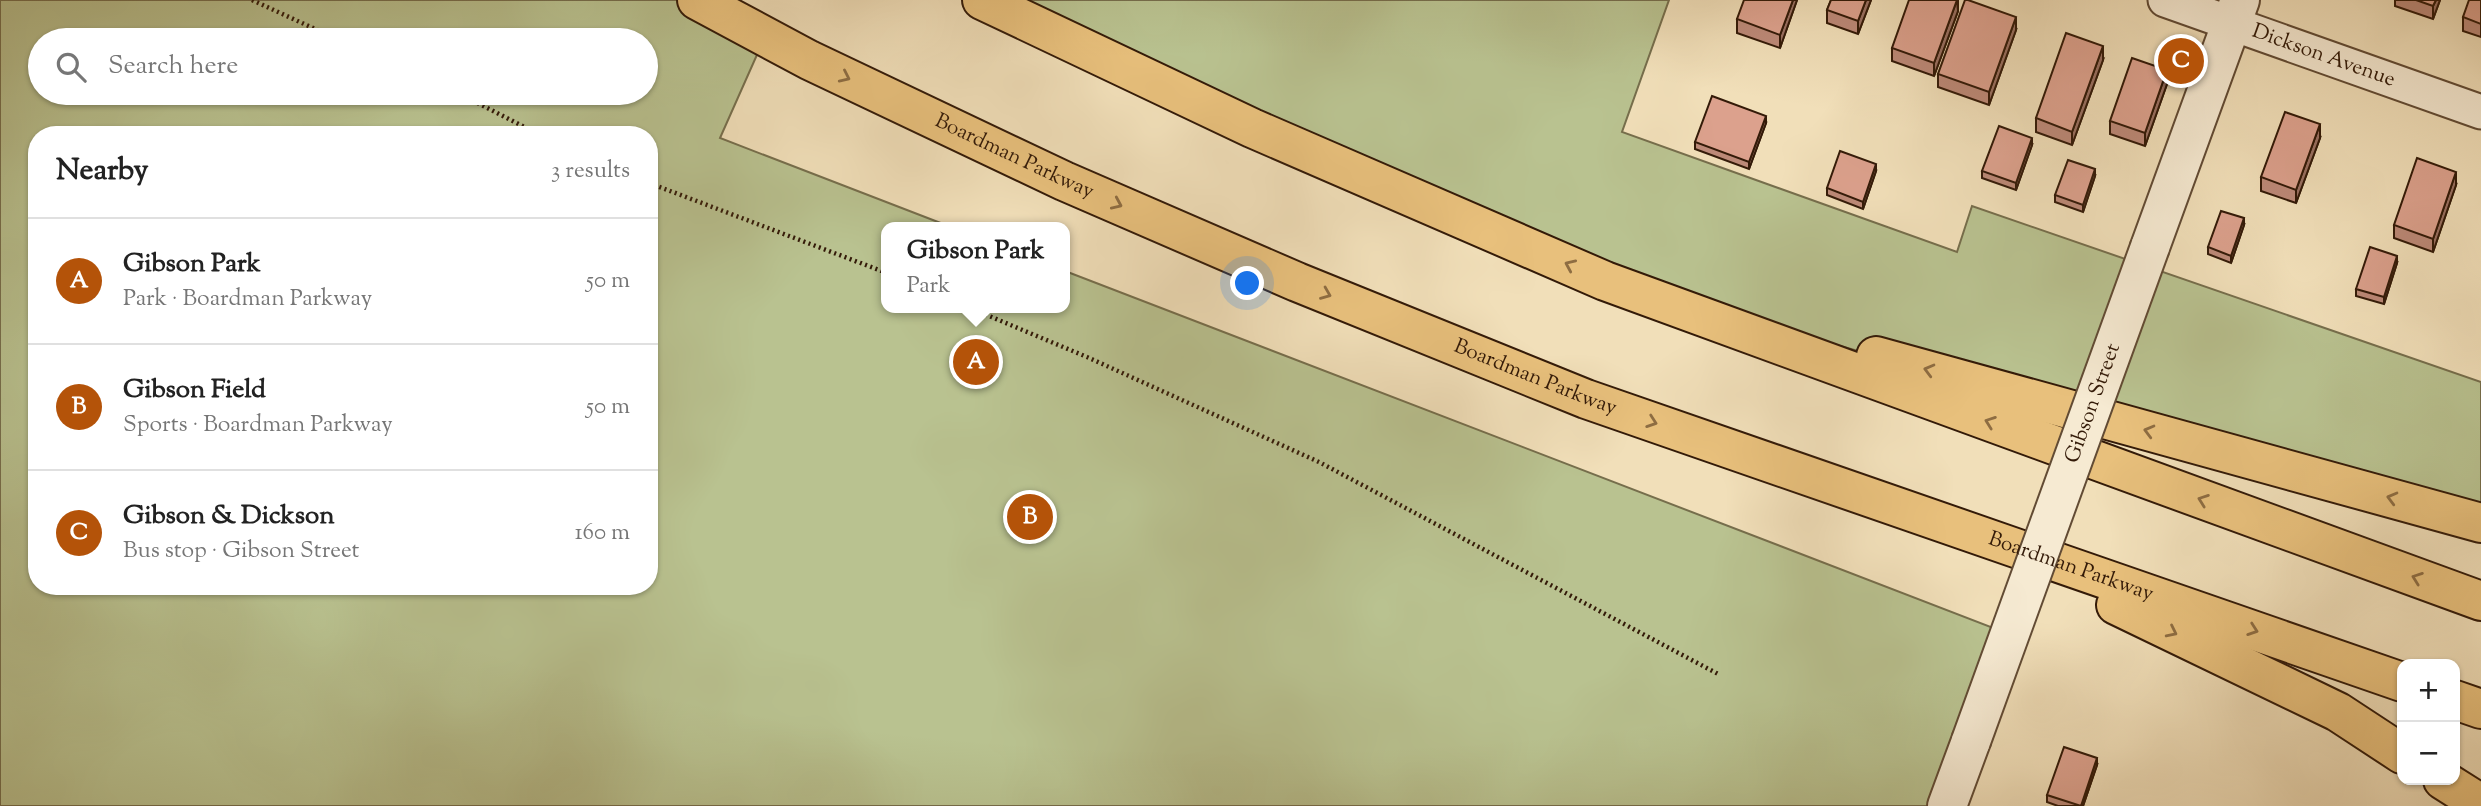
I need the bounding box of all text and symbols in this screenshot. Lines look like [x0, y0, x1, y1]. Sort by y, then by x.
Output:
street label: Dickson Avenue [2248, 17, 2399, 95]
search box [28, 28, 658, 105]
pin: C [2158, 35, 2204, 87]
icon: search [52, 48, 90, 86]
text: Search here [108, 48, 238, 85]
one-way arrow [838, 68, 850, 82]
street label: Boardman Parkway [929, 107, 1099, 207]
text: Nearby [56, 150, 148, 193]
text: 3 results [551, 155, 630, 188]
one-way arrow [1110, 196, 1123, 210]
popup [881, 222, 1070, 313]
text: Gibson Park [907, 233, 1044, 270]
text: Gibson Park [123, 246, 261, 283]
one-way arrow [1565, 259, 1577, 273]
text: A [70, 265, 88, 298]
text: 50 m [586, 265, 630, 298]
your location [1230, 266, 1264, 300]
text: Park [907, 270, 951, 303]
text: Park · Boardman Parkway [123, 283, 372, 316]
one-way arrow [1320, 286, 1332, 300]
street label: Boardman Parkway [1449, 332, 1621, 424]
pin: A [953, 336, 999, 388]
street label: Gibson Street [2058, 339, 2129, 468]
one-way arrow [1924, 364, 1936, 379]
text: Gibson Field [123, 372, 266, 409]
text: B [72, 391, 86, 424]
text: 50 m [586, 391, 630, 424]
text: Sports · Boardman Parkway [123, 409, 393, 442]
one-way arrow [1646, 414, 1658, 428]
one-way arrow [1984, 416, 1996, 430]
one-way arrow [2143, 425, 2155, 439]
pin: B [1007, 491, 1053, 543]
one-way arrow [2386, 492, 2398, 507]
one-way arrow [2198, 494, 2210, 508]
text: Gibson & Dickson [123, 498, 335, 535]
text: C [70, 517, 88, 550]
text: 160 m [575, 517, 630, 550]
street label: Boardman Parkway [1984, 525, 2158, 610]
text: Bus stop · Gibson Street [123, 535, 360, 568]
one-way arrow [2411, 572, 2423, 586]
one-way arrow [2246, 622, 2258, 636]
one-way arrow [2165, 624, 2177, 638]
map controls [2397, 659, 2460, 785]
button: + [2397, 659, 2460, 722]
button: − [2397, 722, 2460, 785]

